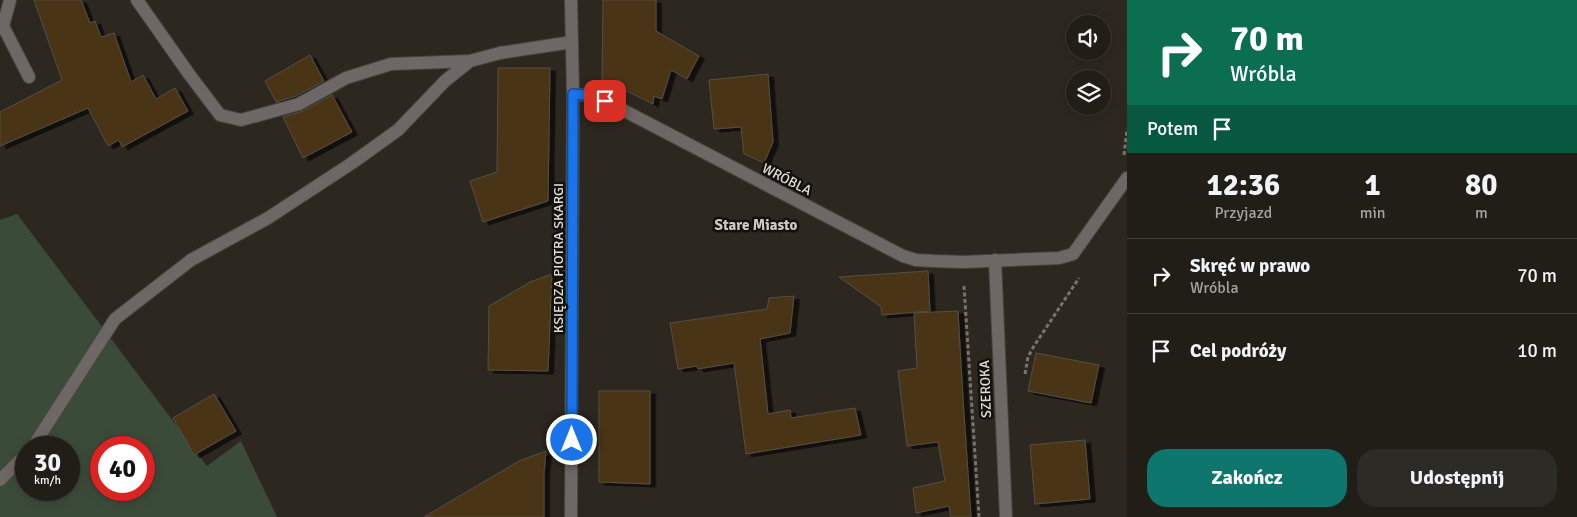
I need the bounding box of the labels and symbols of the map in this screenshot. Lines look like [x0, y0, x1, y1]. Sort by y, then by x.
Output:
pin [584, 80, 626, 122]
street label: WRÓBLA [759, 160, 815, 199]
street label: KSIĘDZA PIOTRA SKARGI [550, 183, 567, 333]
district label: Stare Miasto [715, 216, 798, 234]
street label: SZEROKA [976, 359, 995, 418]
position arrow [545, 413, 597, 465]
speed limit sign: 40 [90, 436, 155, 501]

